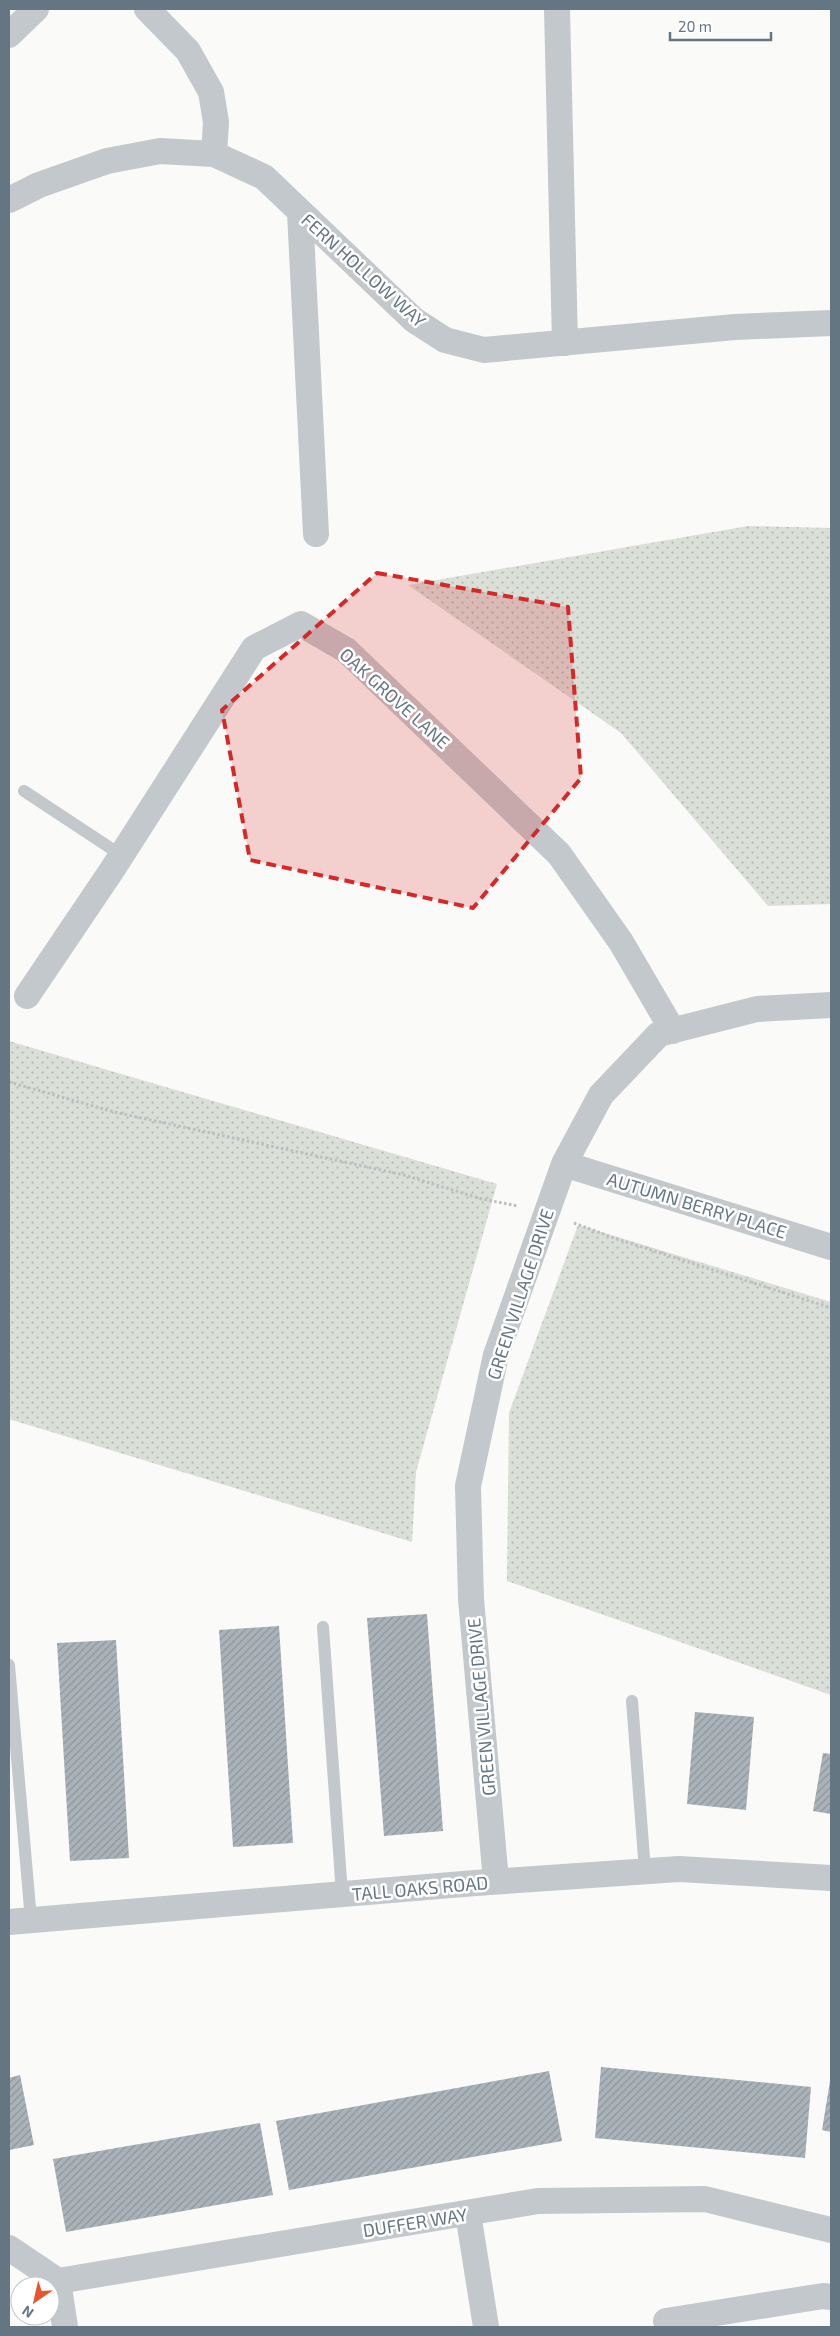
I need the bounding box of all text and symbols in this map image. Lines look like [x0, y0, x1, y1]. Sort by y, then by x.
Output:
scale bar [670, 10, 771, 42]
text: 20 m [678, 17, 712, 35]
street label: FERN HOLLOW WAY [297, 208, 431, 332]
street label: OAK GROVE LANE [336, 643, 454, 753]
street label: AUTUMN BERRY PLACE [605, 1167, 789, 1243]
street label: GREEN VILLAGE DRIVE [482, 1206, 558, 1382]
street label: GREEN VILLAGE DRIVE [462, 1617, 500, 1797]
street label: TALL OAKS ROAD [351, 1871, 489, 1905]
street label: DUFFER WAY [361, 2203, 470, 2241]
north arrow [10, 2276, 60, 2326]
text: N [19, 2302, 36, 2322]

